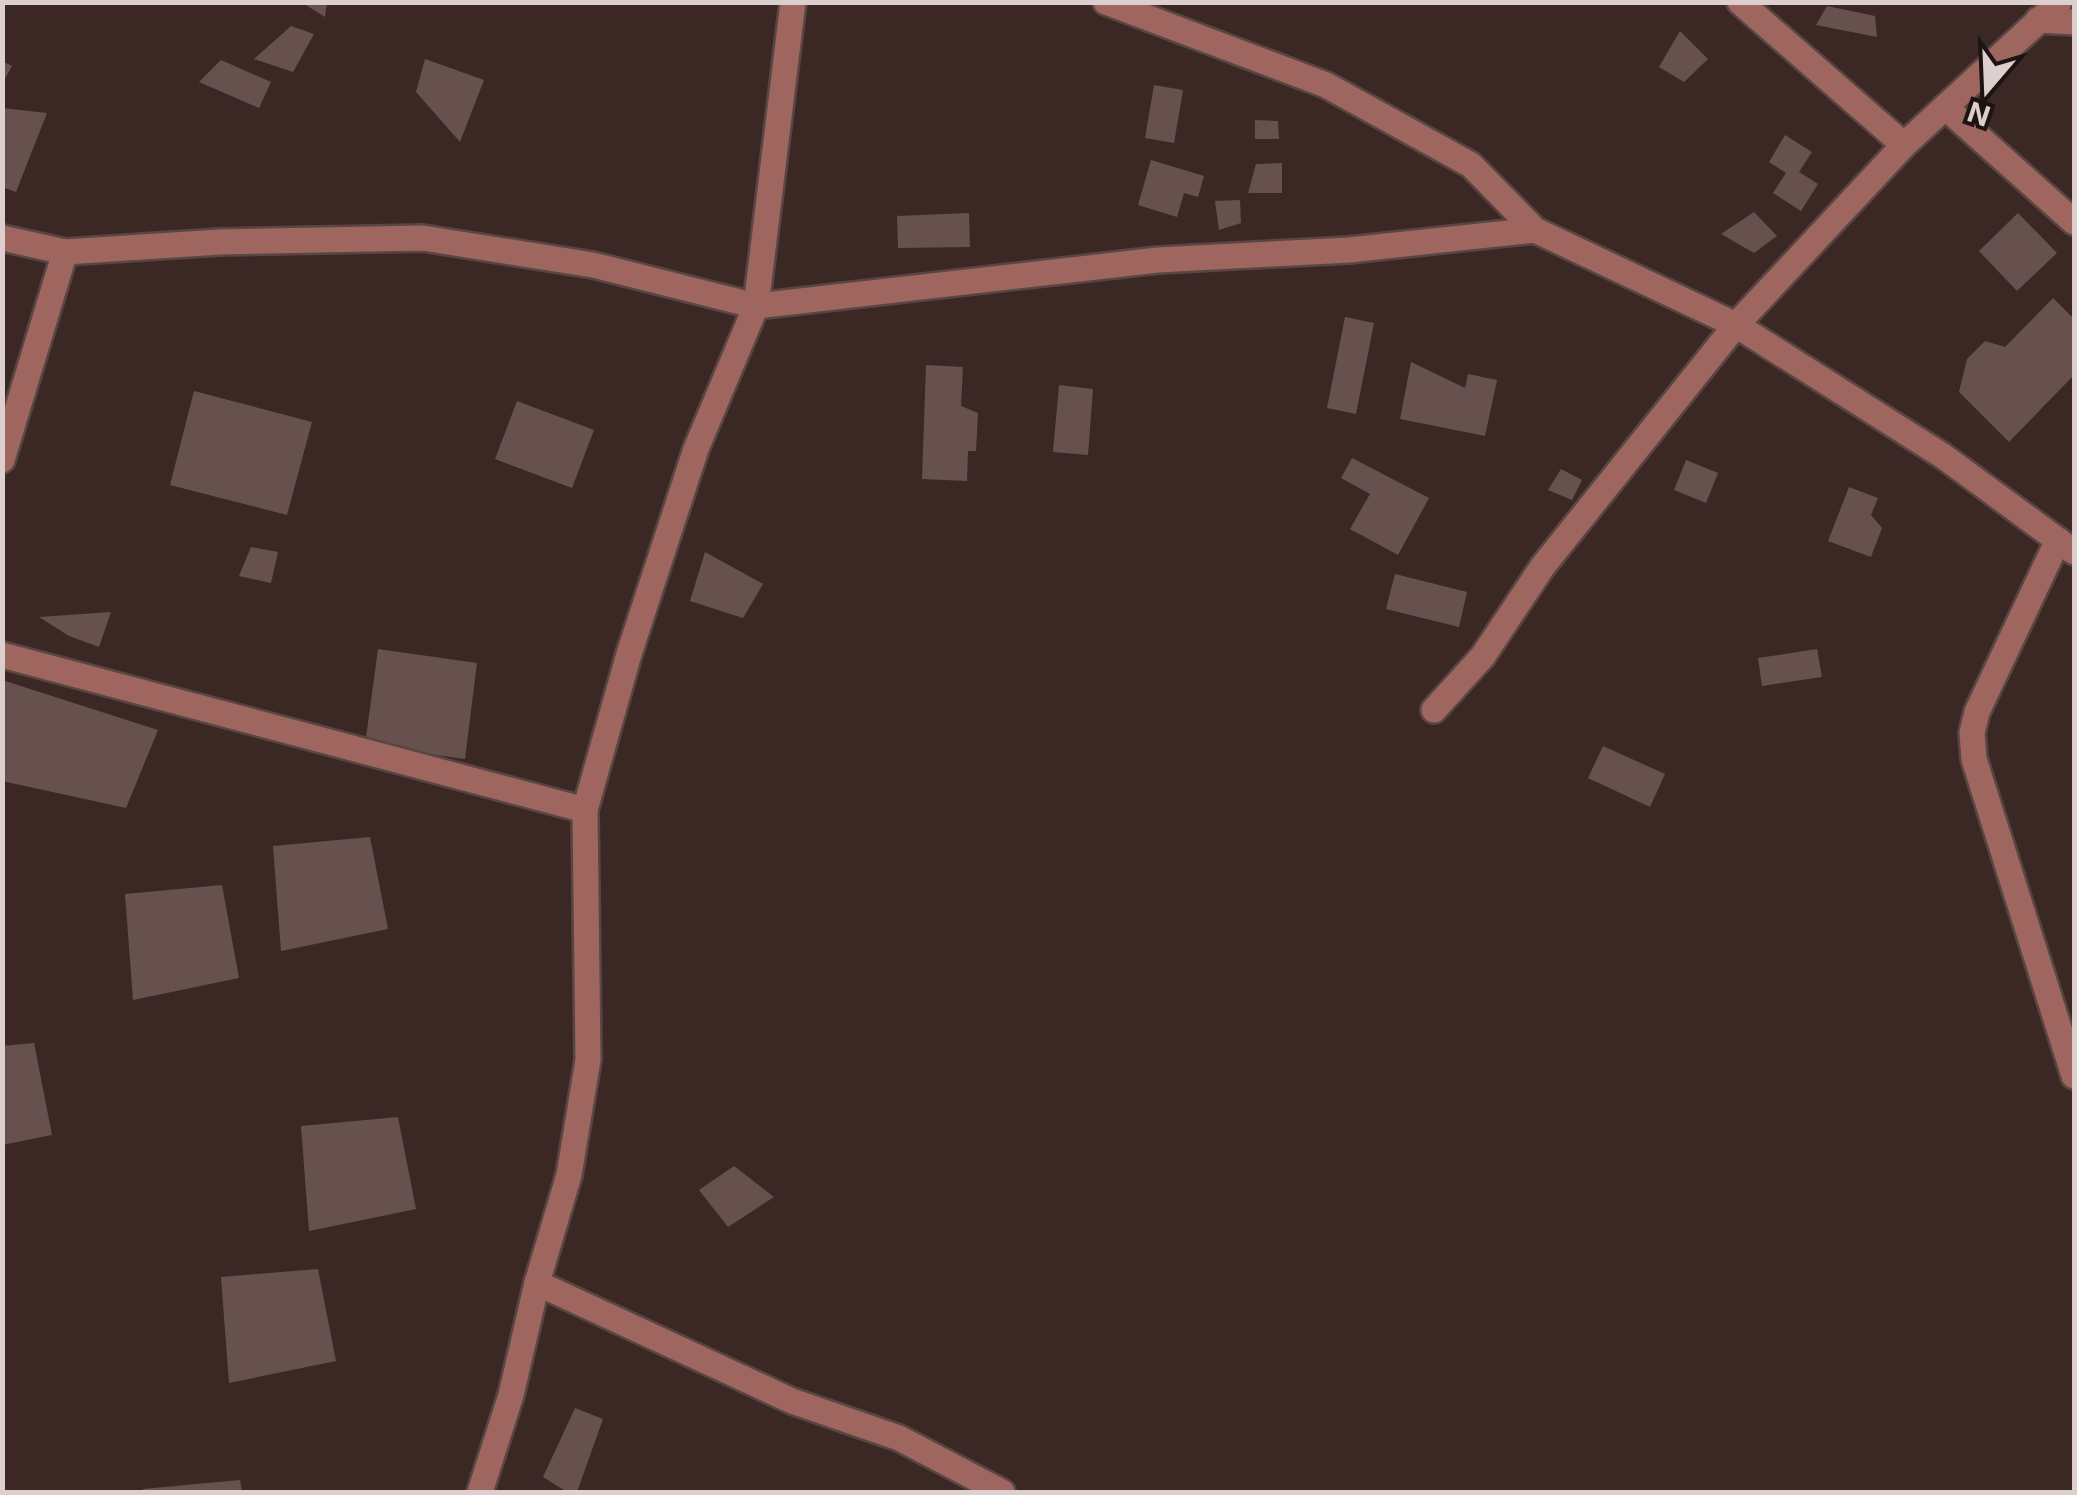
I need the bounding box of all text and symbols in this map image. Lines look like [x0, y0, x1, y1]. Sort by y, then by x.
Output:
north arrow [1937, 40, 2037, 140]
text: N [1963, 94, 1994, 133]

